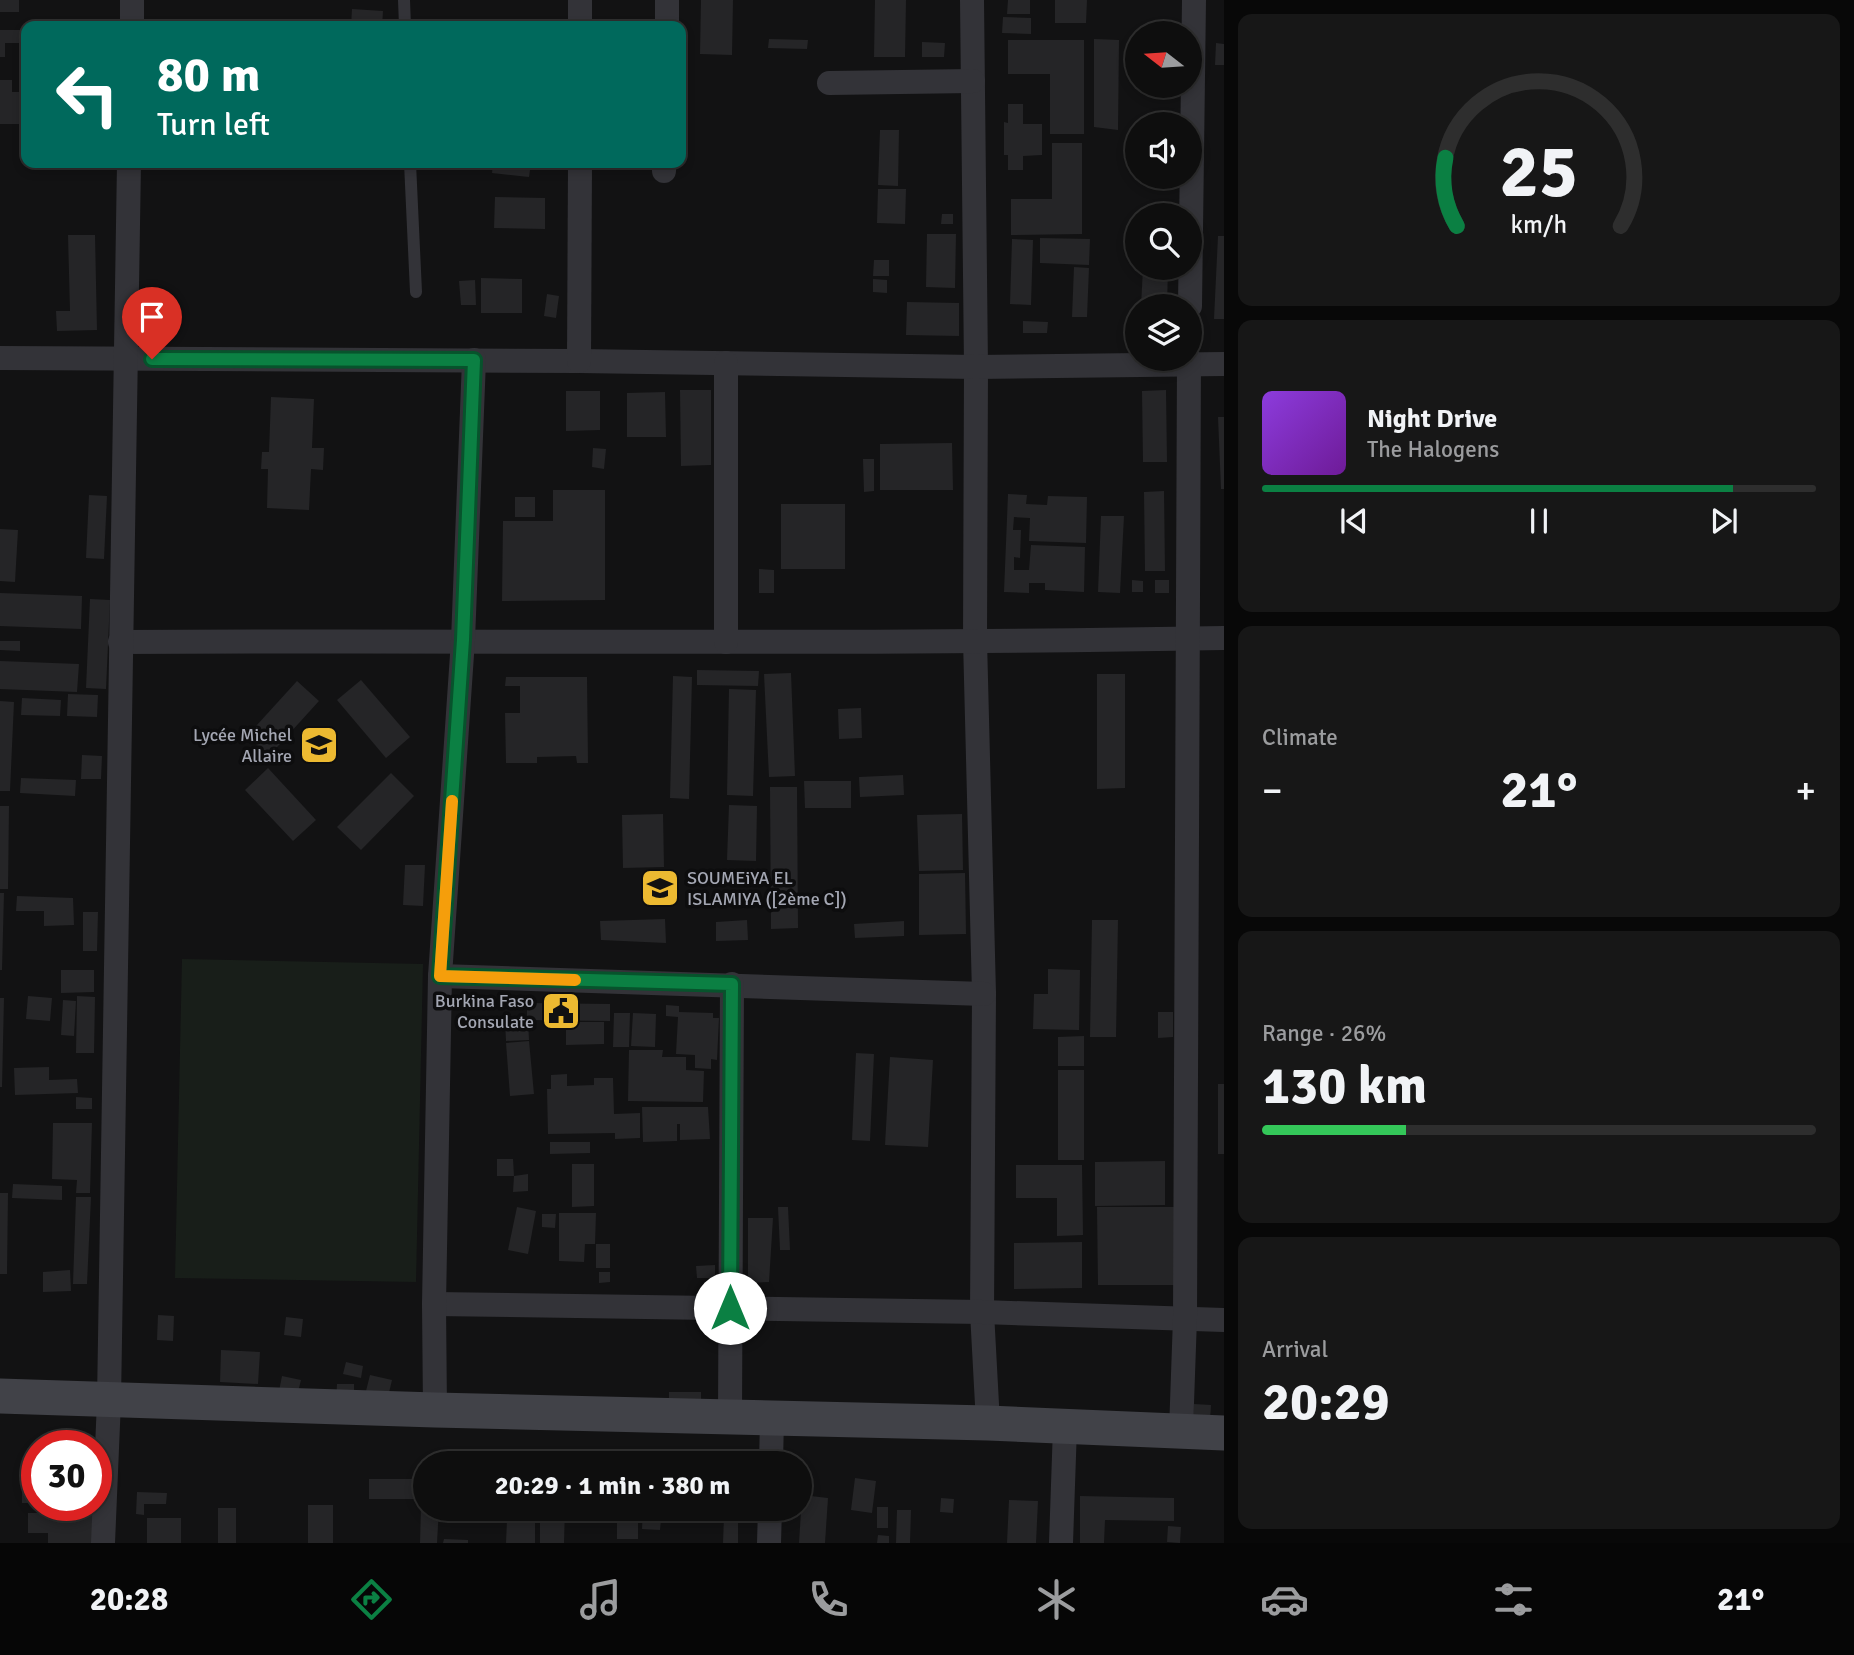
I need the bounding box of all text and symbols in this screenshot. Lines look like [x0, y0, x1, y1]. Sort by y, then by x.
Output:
north arrow [1125, 21, 1202, 98]
map controls [1125, 21, 1202, 371]
text: 80 m [157, 45, 260, 105]
icon: left [42, 49, 133, 140]
text: Turn left [157, 105, 270, 144]
button: sound [1125, 112, 1202, 189]
text: 25 [1500, 128, 1578, 217]
button: search [1125, 203, 1202, 280]
text: km/h [1511, 209, 1567, 240]
pin [122, 287, 182, 359]
button: layers [1125, 294, 1202, 371]
icon: arrive [133, 298, 171, 336]
text: Night Drive [1367, 403, 1497, 435]
text: The Halogens [1367, 435, 1499, 464]
icon: previous [1335, 502, 1373, 540]
icon: pause [1520, 502, 1558, 540]
icon: next [1705, 502, 1743, 540]
text: Climate [1262, 723, 1338, 752]
place label: Lycée Michel Allaire [193, 724, 292, 767]
school or university icon: Lycée Michel Allaire [298, 724, 340, 766]
text: 21° [1501, 758, 1577, 822]
text: − [1262, 767, 1283, 814]
text: + [1795, 767, 1816, 814]
school or university icon: SOUMEiYA EL ISLAMIYA ([2ème C]) [639, 867, 681, 909]
place label: SOUMEiYA EL ISLAMIYA ([2ème C]) [687, 867, 847, 910]
place label: Burkina Faso Consulate [435, 990, 534, 1033]
public building icon: Burkina Faso Consulate [540, 990, 582, 1032]
text: Range · 26% [1262, 1019, 1386, 1048]
text: 130 km [1262, 1054, 1427, 1118]
position arrow [693, 1271, 767, 1345]
text: Arrival [1262, 1335, 1328, 1364]
text: 20:29 [1262, 1370, 1390, 1434]
speed limit sign: 30 [21, 1430, 112, 1521]
text: 20:29 · 1 min · 380 m [495, 1470, 730, 1502]
icon: directions [347, 1575, 396, 1624]
icon: music [576, 1575, 625, 1624]
icon: phone [804, 1575, 853, 1624]
icon: climate [1032, 1575, 1081, 1624]
icon: car [1260, 1575, 1309, 1624]
icon: filters [1489, 1575, 1538, 1624]
text: 20:28 [90, 1580, 168, 1619]
text: 21° [1717, 1580, 1764, 1619]

